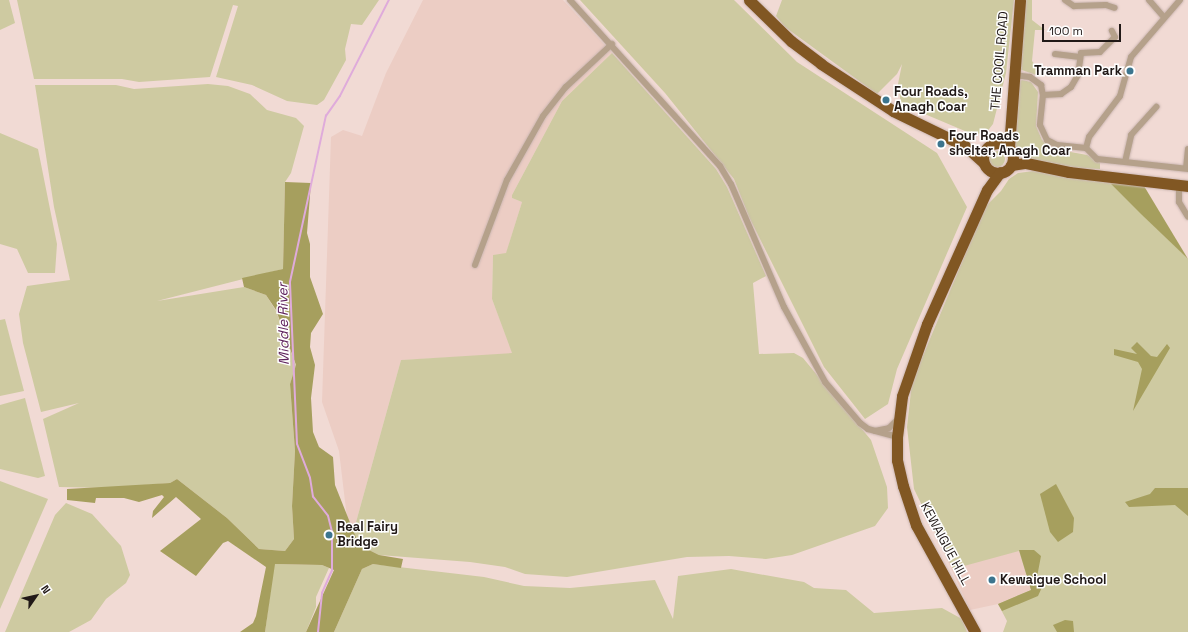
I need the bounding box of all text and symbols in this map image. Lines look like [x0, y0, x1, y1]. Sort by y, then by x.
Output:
street label: THE COOIL ROAD [988, 11, 1012, 111]
scale bar [1044, 16, 1123, 42]
text: 100 m [1049, 23, 1083, 39]
place label: Tramman Park [1034, 63, 1122, 79]
marker: Tramman Park [1125, 66, 1135, 76]
place label: Four Roads, Anagh Coar [894, 85, 968, 116]
marker: Four Roads, Anagh Coar [881, 95, 891, 105]
place label: Four Roads shelter, Anagh Coar [949, 129, 1071, 160]
marker: Four Roads shelter, Anagh Coar [936, 139, 946, 149]
water label: Middle River [274, 283, 292, 365]
street label: KEWAIGUE HILL [917, 500, 973, 588]
place label: Real Fairy Bridge [337, 520, 398, 551]
marker: Real Fairy Bridge [324, 530, 334, 540]
place label: Kewaigue School [1000, 572, 1107, 588]
marker: Kewaigue School [987, 575, 997, 585]
north arrow [16, 576, 56, 616]
text: N [38, 582, 54, 596]

